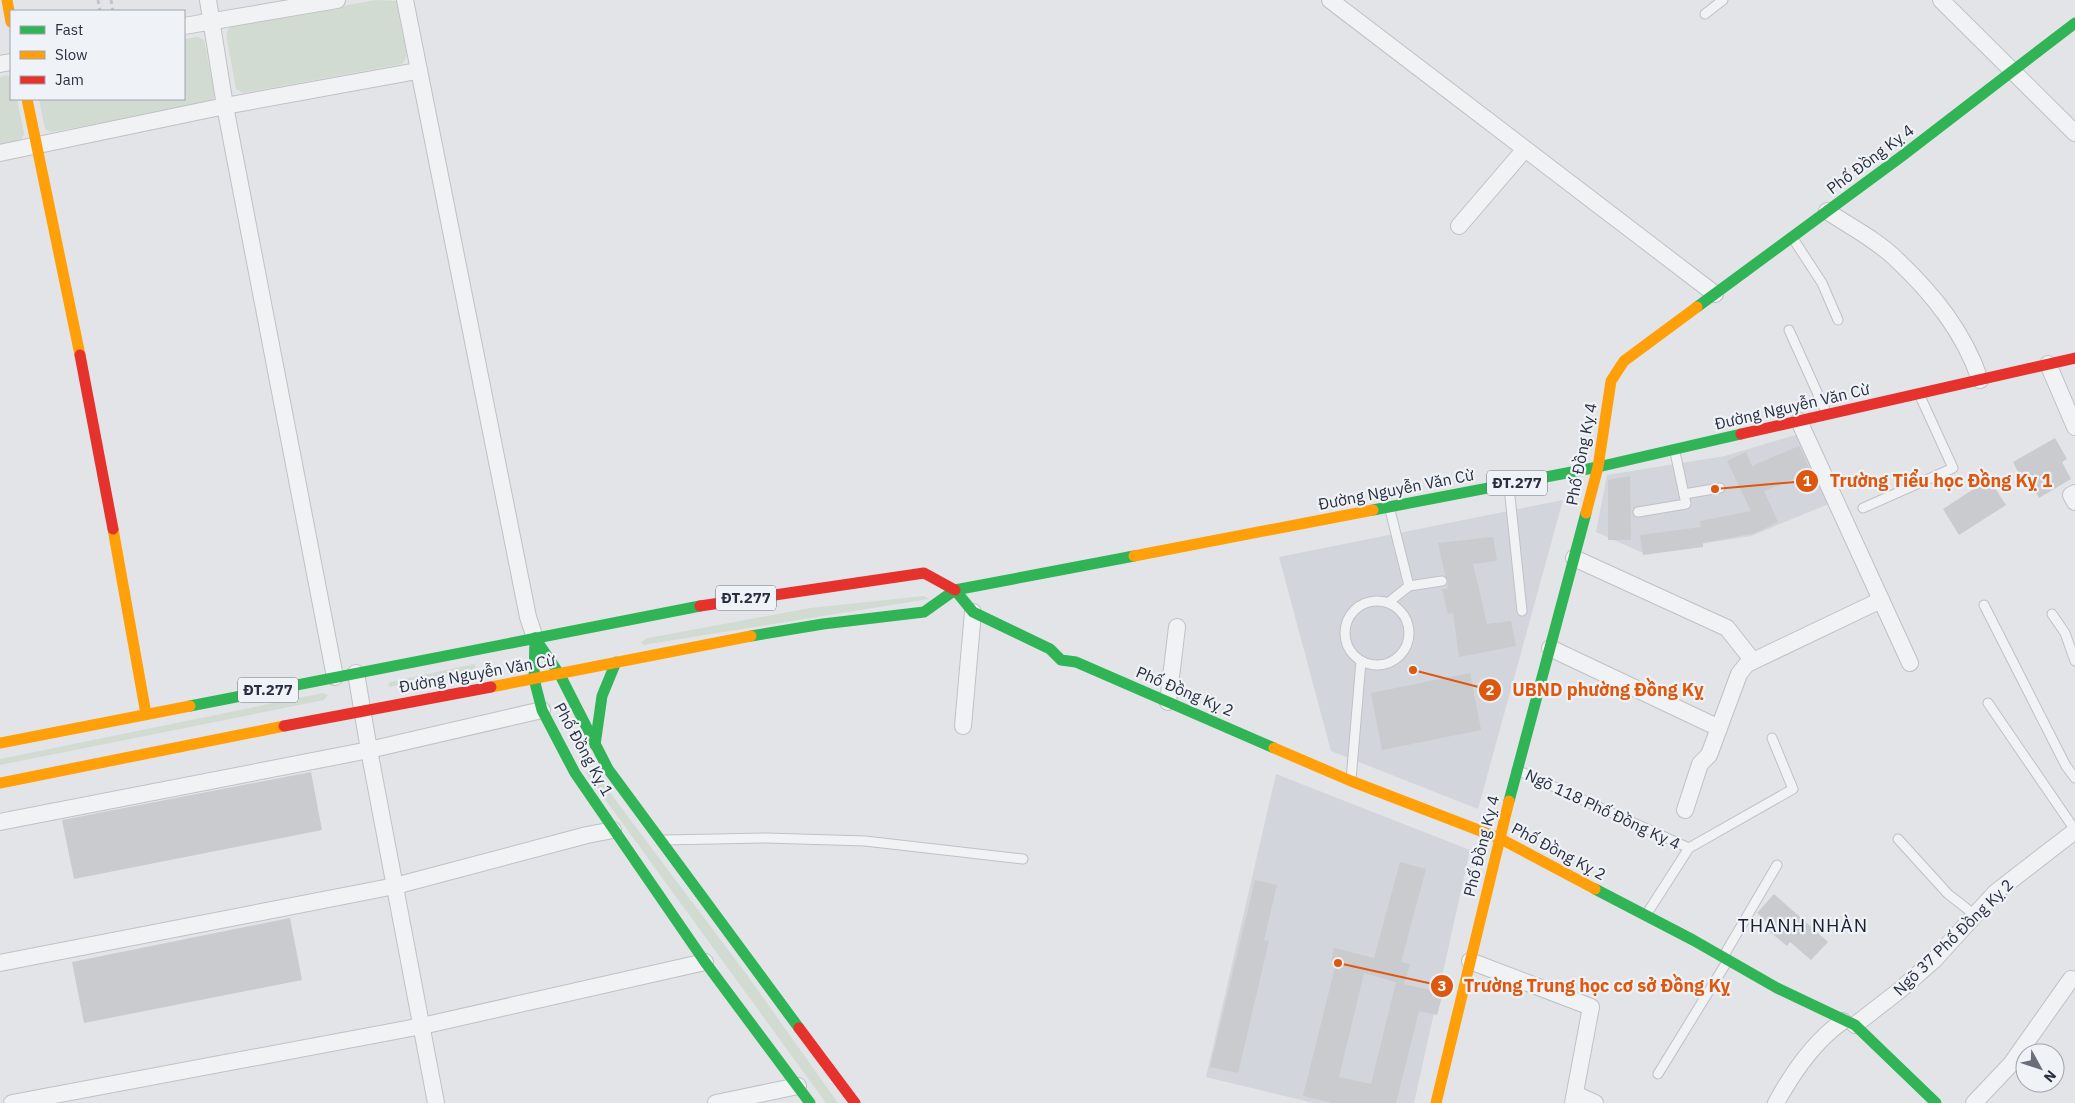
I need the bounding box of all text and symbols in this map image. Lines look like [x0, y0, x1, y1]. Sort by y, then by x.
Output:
legend [10, 10, 185, 100]
text: Fast [55, 20, 83, 39]
text: Slow [55, 45, 88, 64]
text: Jam [55, 70, 84, 89]
street label: Phố Đồng Kỵ 4 [1822, 120, 1918, 198]
street label: Đường Nguyễn Văn Cừ [1713, 378, 1872, 434]
street label: Phố Đồng Kỵ 4 [1561, 401, 1601, 507]
street label: Đường Nguyễn Văn Cừ [1316, 464, 1476, 514]
callout: Trường Tiểu học Đồng Kỵ 1 [1795, 465, 2062, 498]
text: Trường Tiểu học Đồng Kỵ 1 [1830, 468, 2052, 492]
road number: ĐT.277 [1487, 470, 1547, 496]
text: 1 [1802, 471, 1812, 490]
road number: ĐT.277 [716, 586, 776, 610]
street label: Đường Nguyễn Văn Cừ [397, 649, 558, 697]
street label: Phố Đồng Kỵ 2 [1133, 661, 1237, 721]
callout: UBND phường Đồng Kỵ [1477, 674, 1713, 707]
text: UBND phường Đồng Kỵ [1512, 677, 1704, 701]
road number: ĐT.277 [238, 678, 298, 702]
text: 2 [1485, 680, 1495, 699]
street label: Phố Đồng Kỵ 1 [550, 699, 618, 799]
street label: Ngõ 118 Phố Đồng Kỵ 4 [1522, 764, 1684, 854]
street label: Phố Đồng Kỵ 4 [1459, 793, 1503, 899]
street label: Phố Đồng Kỵ 2 [1508, 818, 1610, 884]
street label: Ngõ 37 Phố Đồng Kỵ 2 [1889, 874, 2017, 1000]
district label: THANH NHÀN [1738, 913, 1868, 937]
callout: Trường Trung học cơ sở Đồng Kỵ [1429, 969, 1741, 1002]
text: Trường Trung học cơ sở Đồng Kỵ [1464, 973, 1731, 997]
text: 3 [1437, 976, 1447, 995]
north arrow [2015, 1043, 2065, 1093]
text: N [2040, 1067, 2060, 1086]

